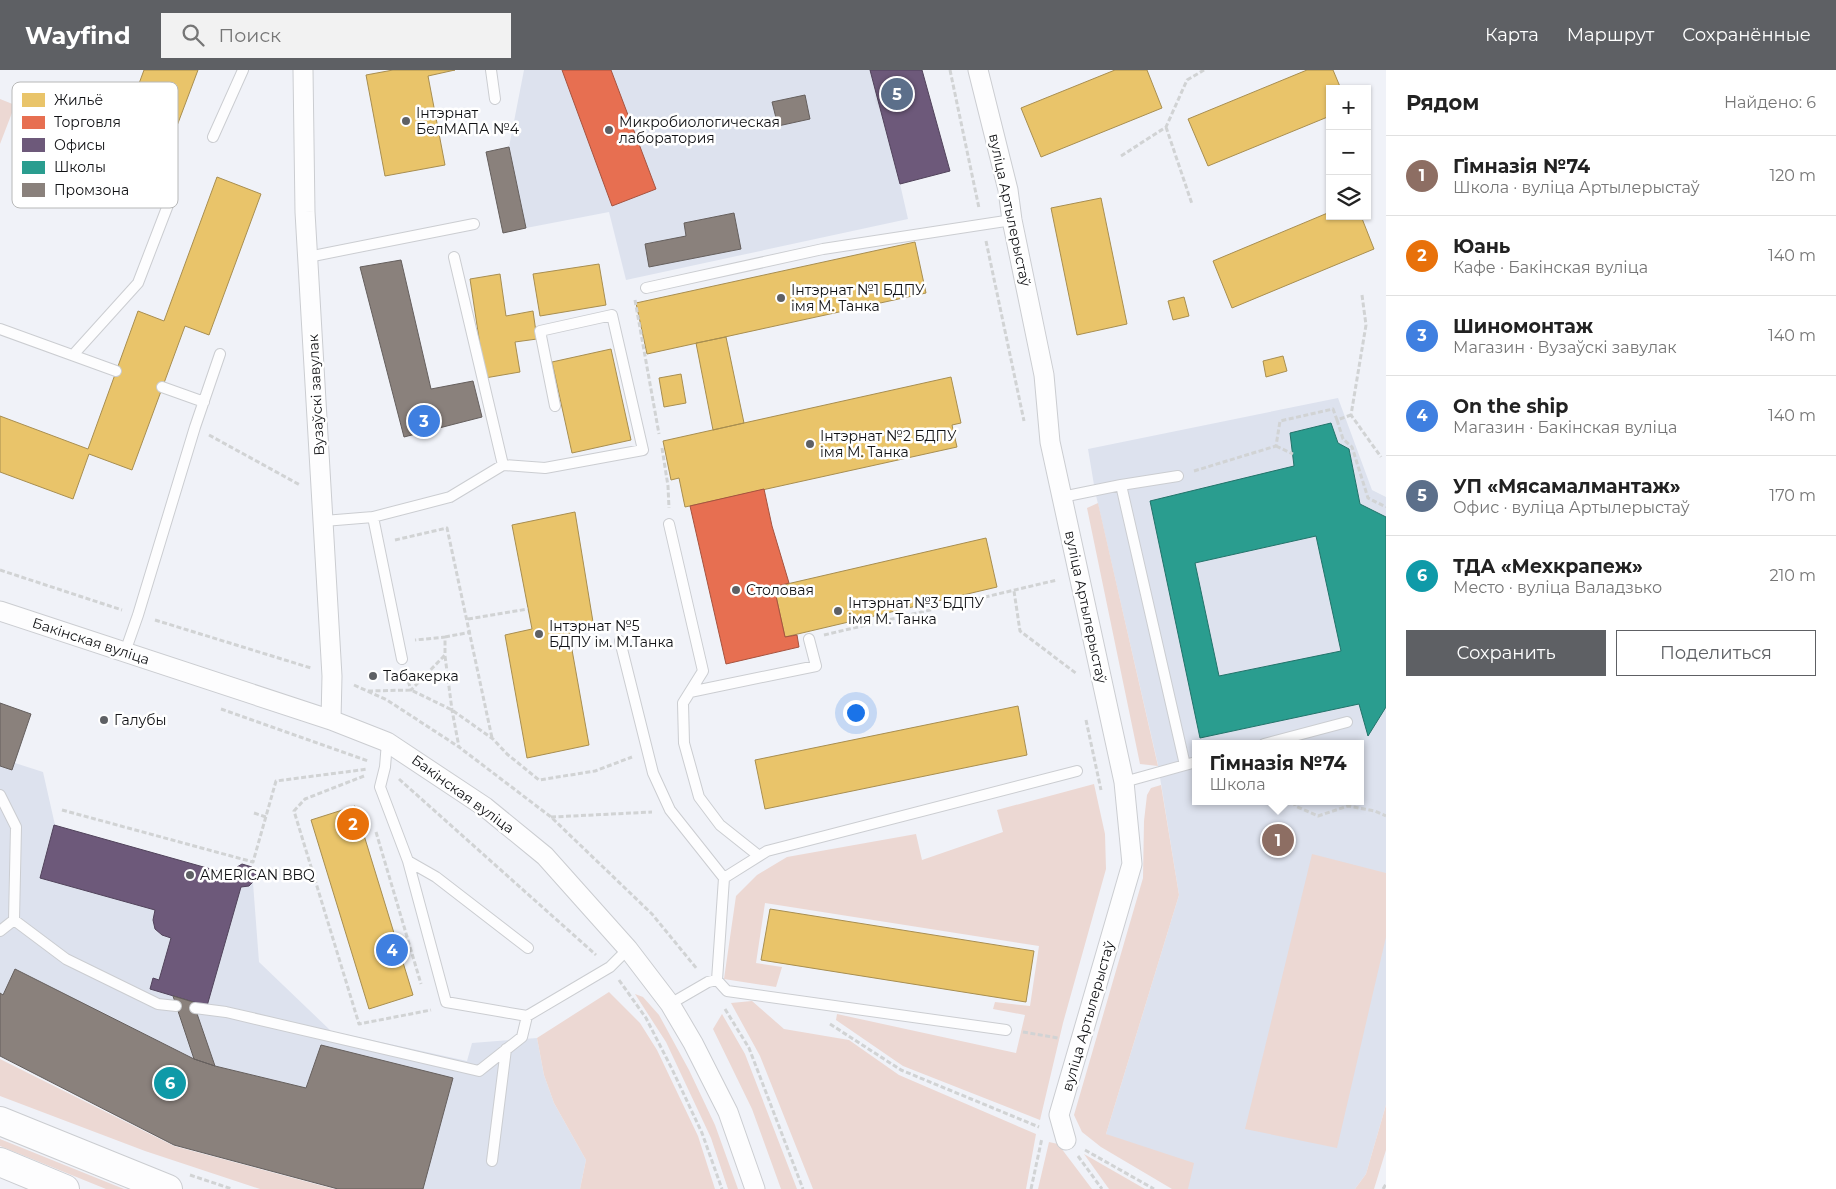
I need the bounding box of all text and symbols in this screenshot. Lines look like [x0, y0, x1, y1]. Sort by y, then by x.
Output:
search box [161, 13, 511, 58]
text: Wayfind [25, 21, 131, 50]
icon: search [179, 21, 207, 49]
text: Поиск [219, 24, 281, 47]
text: Карта [1485, 24, 1539, 46]
text: Маршрут [1567, 24, 1654, 46]
text: Сохранённые [1682, 24, 1811, 46]
pin: 5 [881, 75, 913, 113]
legend [12, 82, 178, 208]
map controls [1326, 85, 1371, 220]
button: + [1326, 85, 1371, 130]
text: Рядом [1406, 90, 1479, 115]
text: Жильё [54, 91, 103, 109]
text: Найдено: 6 [1724, 93, 1816, 112]
place label: Інтэрнат БелМАПА №4 [416, 104, 520, 138]
text: Торговля [54, 113, 121, 131]
place label: Микробиологическая лаборатория [619, 113, 780, 147]
marker: Інтэрнат БелМАПА №4 [400, 115, 412, 127]
marker: Микробиологическая лаборатория [603, 124, 615, 136]
button: − [1326, 130, 1371, 175]
street label: вуліца Артылерыстаў [985, 132, 1035, 288]
text: Офисы [54, 136, 105, 154]
text: Гімназія №74 [1453, 155, 1590, 178]
text: Школы [54, 158, 106, 176]
text: 1 [1419, 166, 1425, 185]
text: 120 m [1769, 166, 1816, 185]
button: layers [1326, 175, 1371, 220]
text: Школа · вуліца Артылерыстаў [1453, 178, 1700, 197]
text: Промзона [54, 181, 129, 199]
text: Юань [1453, 235, 1510, 258]
text: 2 [1417, 246, 1427, 265]
text: 140 m [1768, 246, 1816, 265]
text: Кафе · Бакінская вуліца [1453, 258, 1648, 277]
place label: Інтэрнат №1 БДПУ імя М. Танка [791, 281, 925, 315]
marker: Інтэрнат №1 БДПУ імя М. Танка [775, 292, 787, 304]
text: Шиномонтаж [1453, 315, 1593, 338]
text: 3 [1417, 326, 1427, 345]
text: 140 m [1768, 326, 1816, 345]
street label: Вузаўскі завулак [304, 334, 328, 456]
text: Магазин · Вузаўскі завулак [1453, 338, 1677, 357]
text: On the ship [1453, 395, 1568, 418]
pin: 3 [408, 402, 440, 440]
text: 4 [1416, 406, 1428, 425]
text: 140 m [1768, 406, 1816, 425]
text: Магазин · Бакінская вуліца [1453, 418, 1677, 437]
place label: Інтэрнат №2 БДПУ імя М. Танка [820, 427, 957, 461]
marker: Інтэрнат №2 БДПУ імя М. Танка [804, 438, 816, 450]
text: УП «Мясамалмантаж» [1453, 475, 1681, 498]
text: 5 [1417, 486, 1427, 505]
text: 170 m [1769, 486, 1816, 505]
text: Офис · вуліца Артылерыстаў [1453, 498, 1690, 517]
street label: вуліца Артылерыстаў [1061, 529, 1111, 685]
text: ТДА «Мехкрапеж» [1453, 555, 1643, 578]
text: 6 [1417, 566, 1427, 585]
text: 210 m [1769, 566, 1816, 585]
text: Место · вуліца Валадзько [1453, 578, 1662, 597]
place label: Столовая [746, 581, 814, 599]
marker: Столовая [730, 584, 742, 596]
place label: Інтэрнат №3 БДПУ імя М. Танка [848, 594, 985, 628]
marker: Інтэрнат №3 БДПУ імя М. Танка [832, 605, 844, 617]
street label: Бакінская вуліца [30, 614, 152, 668]
place label: Інтэрнат №5 БДПУ ім. М.Танка [549, 617, 674, 651]
marker: Інтэрнат №5 БДПУ ім. М.Танка [533, 628, 545, 640]
button: Сохранить [1406, 630, 1606, 676]
button: Поделиться [1616, 630, 1816, 676]
place label: Табакерка [383, 667, 459, 685]
marker: Табакерка [367, 670, 379, 682]
your location [843, 700, 869, 726]
place label: Галубы [114, 711, 167, 729]
marker: Галубы [98, 714, 110, 726]
popup [1192, 740, 1364, 805]
street label: Бакінская вуліца [408, 751, 518, 837]
text: Гімназія №74 [1209, 752, 1347, 775]
text: Школа [1209, 775, 1266, 794]
pin: 2 [337, 805, 369, 843]
pin: 1 [1262, 821, 1294, 859]
place label: AMERICAN BBQ [200, 866, 315, 884]
marker: AMERICAN BBQ [184, 869, 196, 881]
pin: 4 [376, 931, 408, 969]
street label: вуліца Артылерыстаў [1058, 938, 1118, 1093]
pin: 6 [154, 1064, 186, 1102]

